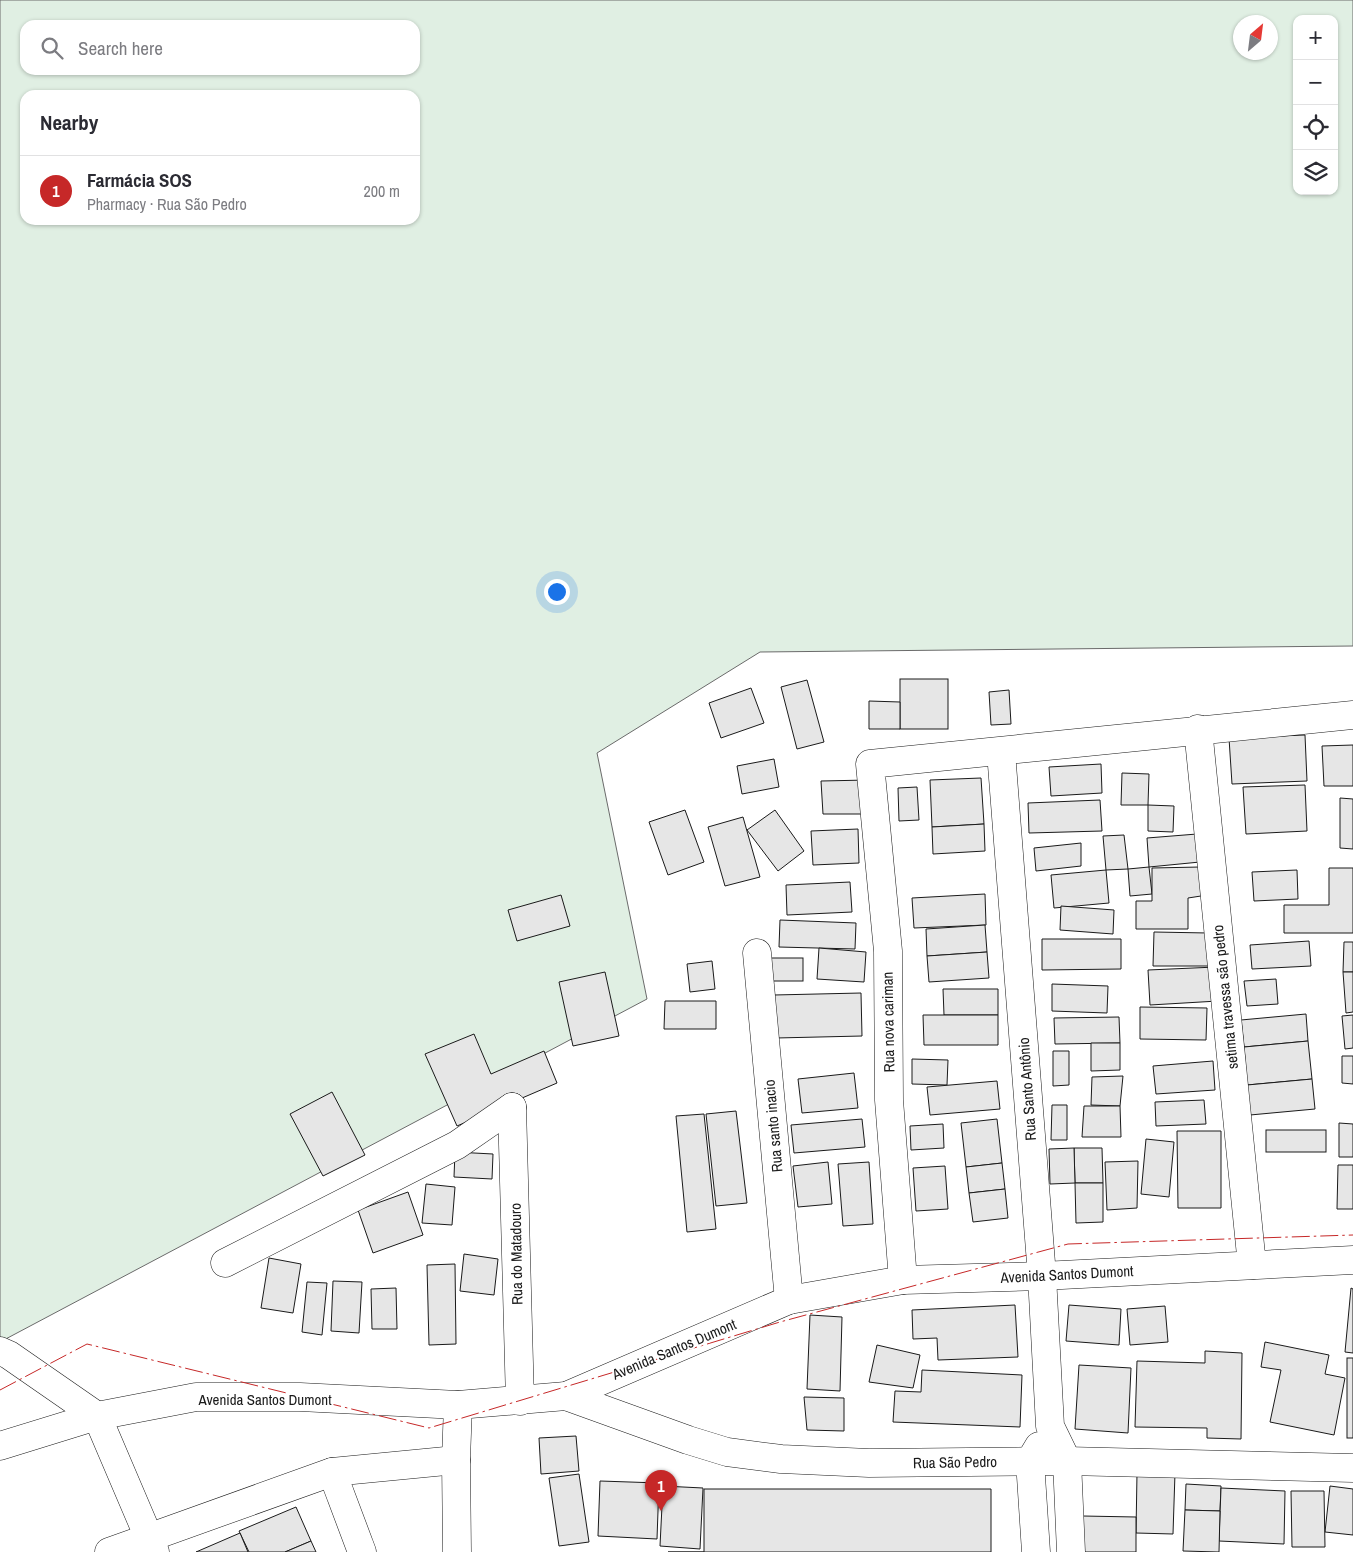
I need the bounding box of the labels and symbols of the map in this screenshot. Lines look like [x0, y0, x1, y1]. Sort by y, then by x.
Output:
north arrow [1233, 15, 1278, 60]
your location [544, 579, 570, 605]
street label: setima travessa são pedro [1207, 924, 1243, 1070]
street label: Rua nova cariman [877, 972, 899, 1072]
street label: Rua Santo Antônio [1013, 1037, 1041, 1141]
street label: Rua santo inacio [758, 1079, 788, 1173]
street label: Rua do Matadouro [505, 1203, 527, 1305]
street label: Avenida Santos Dumont [999, 1260, 1135, 1288]
street label: Avenida Santos Dumont [608, 1313, 740, 1385]
street label: Avenida Santos Dumont [197, 1389, 332, 1410]
street label: Rua São Pedro [913, 1451, 997, 1473]
pin: 1 [645, 1470, 677, 1511]

